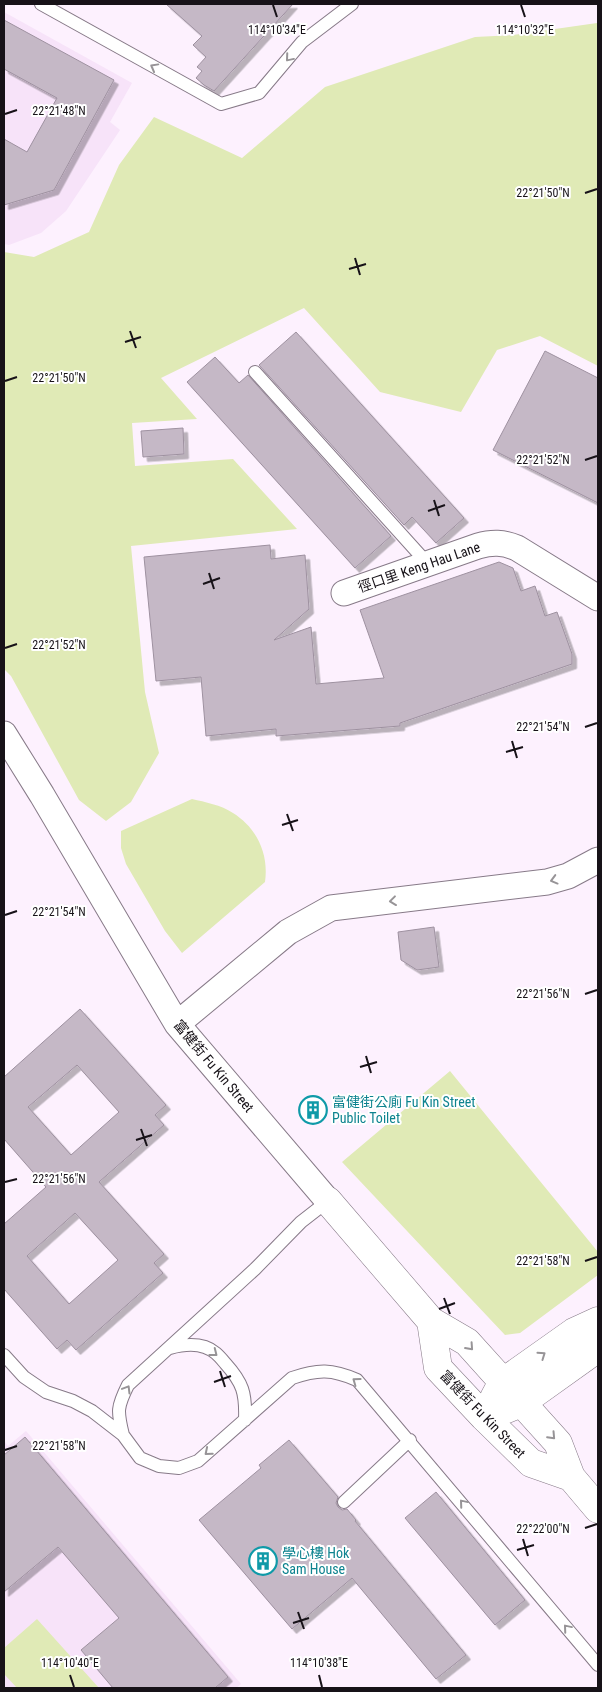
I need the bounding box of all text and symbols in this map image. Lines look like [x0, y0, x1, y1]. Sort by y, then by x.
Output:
text: 114°10'34"E [248, 23, 306, 37]
text: 114°10'32"E [496, 23, 554, 37]
one-way arrow [285, 53, 294, 62]
one-way arrow [150, 63, 159, 73]
text: 22°21'48"N [32, 104, 86, 118]
text: 22°21'50"N [516, 186, 570, 200]
text: 22°21'50"N [32, 371, 86, 385]
text: 22°21'52"N [516, 453, 570, 467]
street label: 徑口里 Keng Hau Lane [356, 538, 483, 595]
text: 22°21'52"N [32, 638, 86, 652]
text: 22°21'54"N [516, 720, 570, 734]
one-way arrow [551, 874, 559, 884]
one-way arrow [389, 895, 397, 906]
text: 22°21'54"N [32, 905, 86, 919]
text: 22°21'56"N [516, 987, 570, 1001]
street label: 富健街 Fu Kin Street [171, 1017, 257, 1115]
place label: 富健街公廁 Fu Kin Street Public Toilet [332, 1094, 475, 1126]
building icon: 富健街公廁 Fu Kin Street Public Toilet [298, 1095, 328, 1125]
text: 22°21'56"N [32, 1172, 86, 1186]
text: 22°21'58"N [516, 1254, 570, 1268]
one-way arrow [465, 1342, 474, 1351]
one-way arrow [209, 1347, 218, 1356]
one-way arrow [536, 1352, 546, 1361]
street label: 富健街 Fu Kin Street [437, 1367, 529, 1461]
one-way arrow [352, 1378, 362, 1387]
one-way arrow [121, 1385, 131, 1394]
one-way arrow [546, 1431, 555, 1440]
text: 22°21'58"N [32, 1439, 86, 1453]
one-way arrow [205, 1447, 214, 1456]
one-way arrow [459, 1500, 468, 1509]
text: 22°22'00"N [516, 1522, 570, 1536]
place label: 學心樓 Hok Sam House [282, 1545, 350, 1577]
building icon: 學心樓 Hok Sam House [248, 1546, 278, 1576]
one-way arrow [564, 1624, 573, 1633]
text: 114°10'40"E [41, 1656, 99, 1670]
text: 114°10'38"E [290, 1656, 348, 1670]

